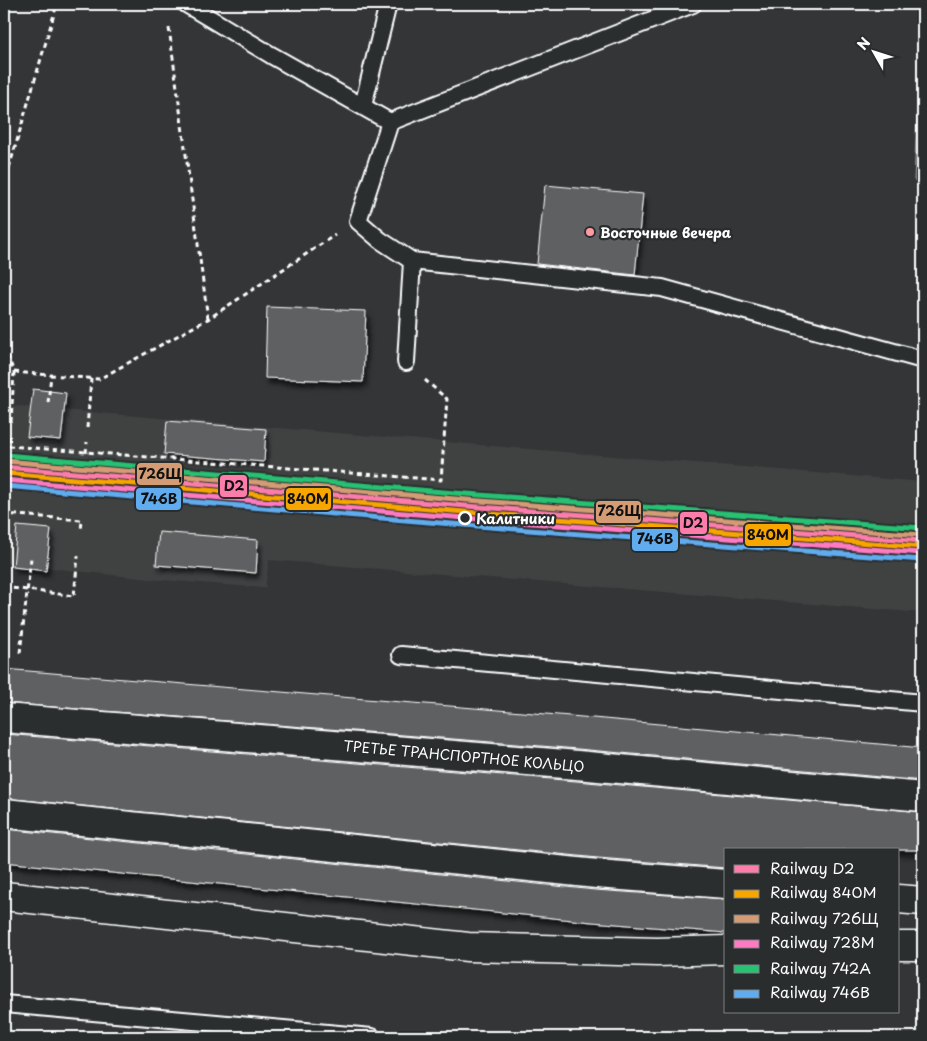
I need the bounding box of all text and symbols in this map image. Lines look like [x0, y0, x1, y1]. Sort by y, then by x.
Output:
north arrow [850, 28, 900, 78]
text: N [852, 33, 875, 54]
place label: Восточные вечера [600, 222, 732, 243]
marker: Восточные вечера [584, 226, 596, 238]
line badge: 726Щ [136, 462, 183, 486]
text: 726Щ [138, 463, 182, 484]
line badge: D2 [219, 474, 248, 498]
text: D2 [224, 475, 244, 496]
line badge: 746В [135, 487, 182, 511]
line badge: 840М [285, 487, 332, 511]
text: 746В [141, 488, 177, 509]
text: 840М [287, 488, 329, 509]
line badge: 726Щ [595, 500, 642, 524]
text: 726Щ [597, 500, 641, 521]
place label: Калитники [476, 508, 555, 529]
marker: Калитники [458, 511, 472, 525]
line badge: D2 [679, 511, 708, 535]
text: D2 [683, 512, 703, 533]
line badge: 840М [744, 523, 792, 547]
text: 840М [747, 524, 789, 545]
line badge: 746В [631, 528, 679, 552]
text: 746В [637, 528, 673, 549]
street label: ТРЕТЬЕ ТРАНСПОРТНОЕ КОЛЬЦО [342, 735, 586, 777]
legend [724, 848, 900, 1014]
text: Railway D2 [770, 856, 855, 879]
text: Railway 840М [770, 880, 877, 903]
text: Railway 726Щ [770, 906, 878, 929]
text: Railway 728М [770, 930, 875, 953]
text: Railway 742А [770, 956, 871, 979]
text: Railway 746В [770, 980, 870, 1003]

